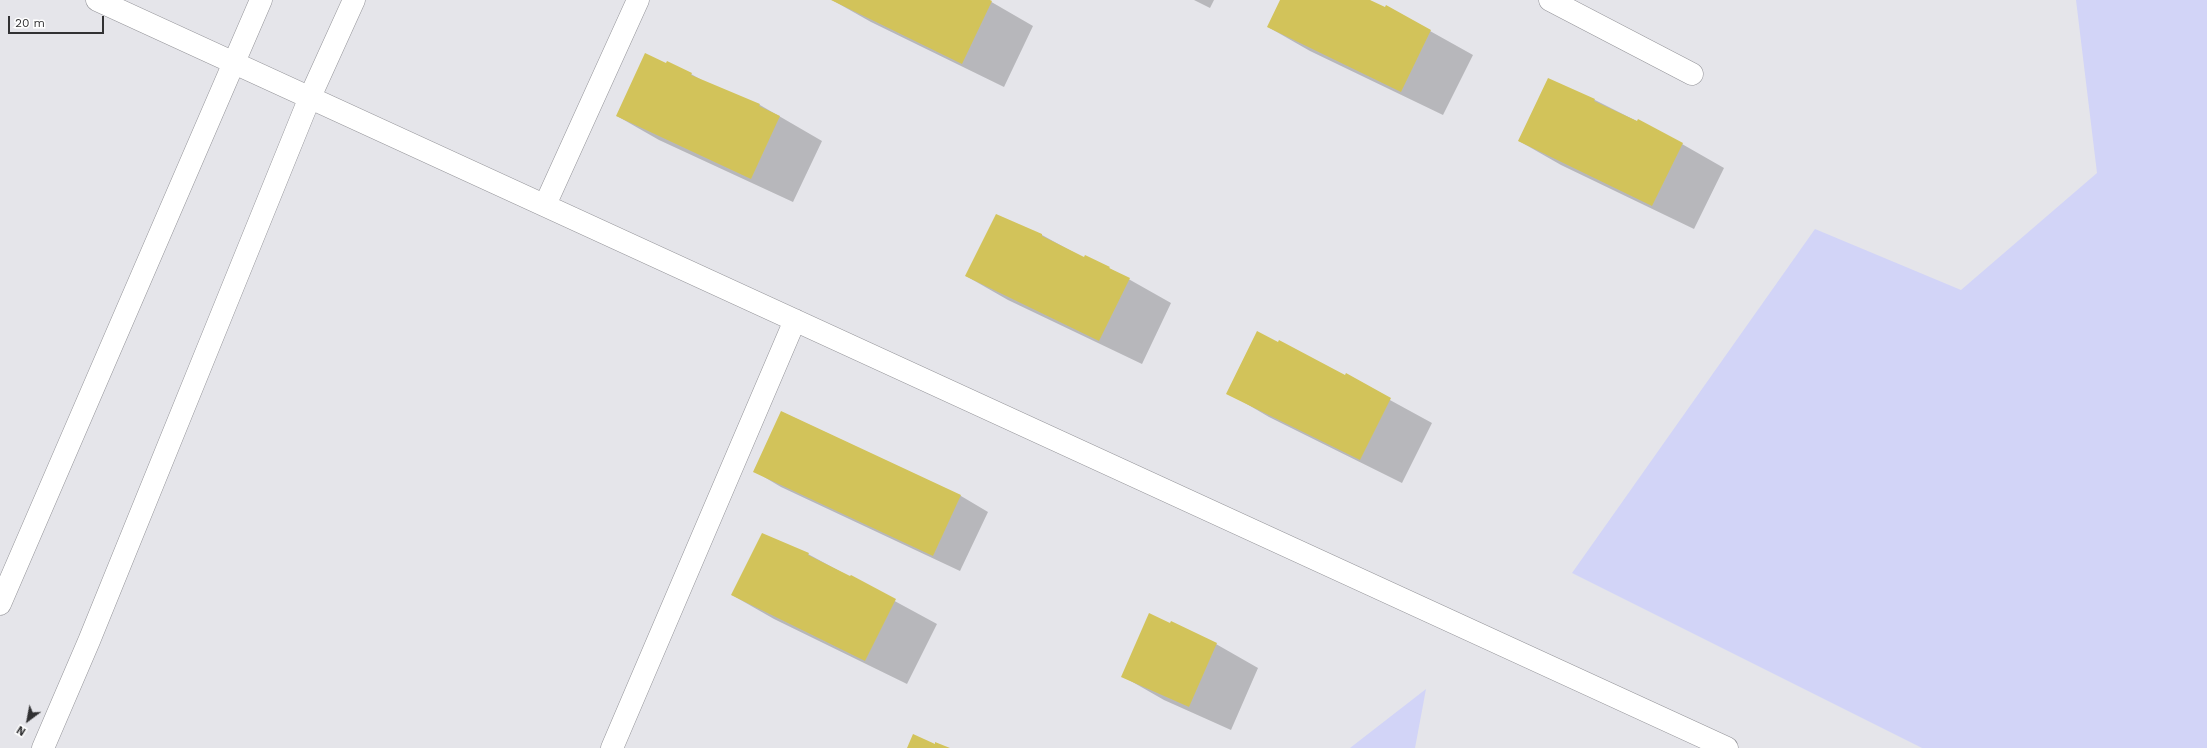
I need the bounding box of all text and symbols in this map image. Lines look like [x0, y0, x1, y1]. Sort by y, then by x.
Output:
scale bar [10, 8, 106, 34]
text: 20 m [15, 16, 45, 30]
north arrow [8, 700, 48, 740]
text: N [14, 723, 28, 738]

